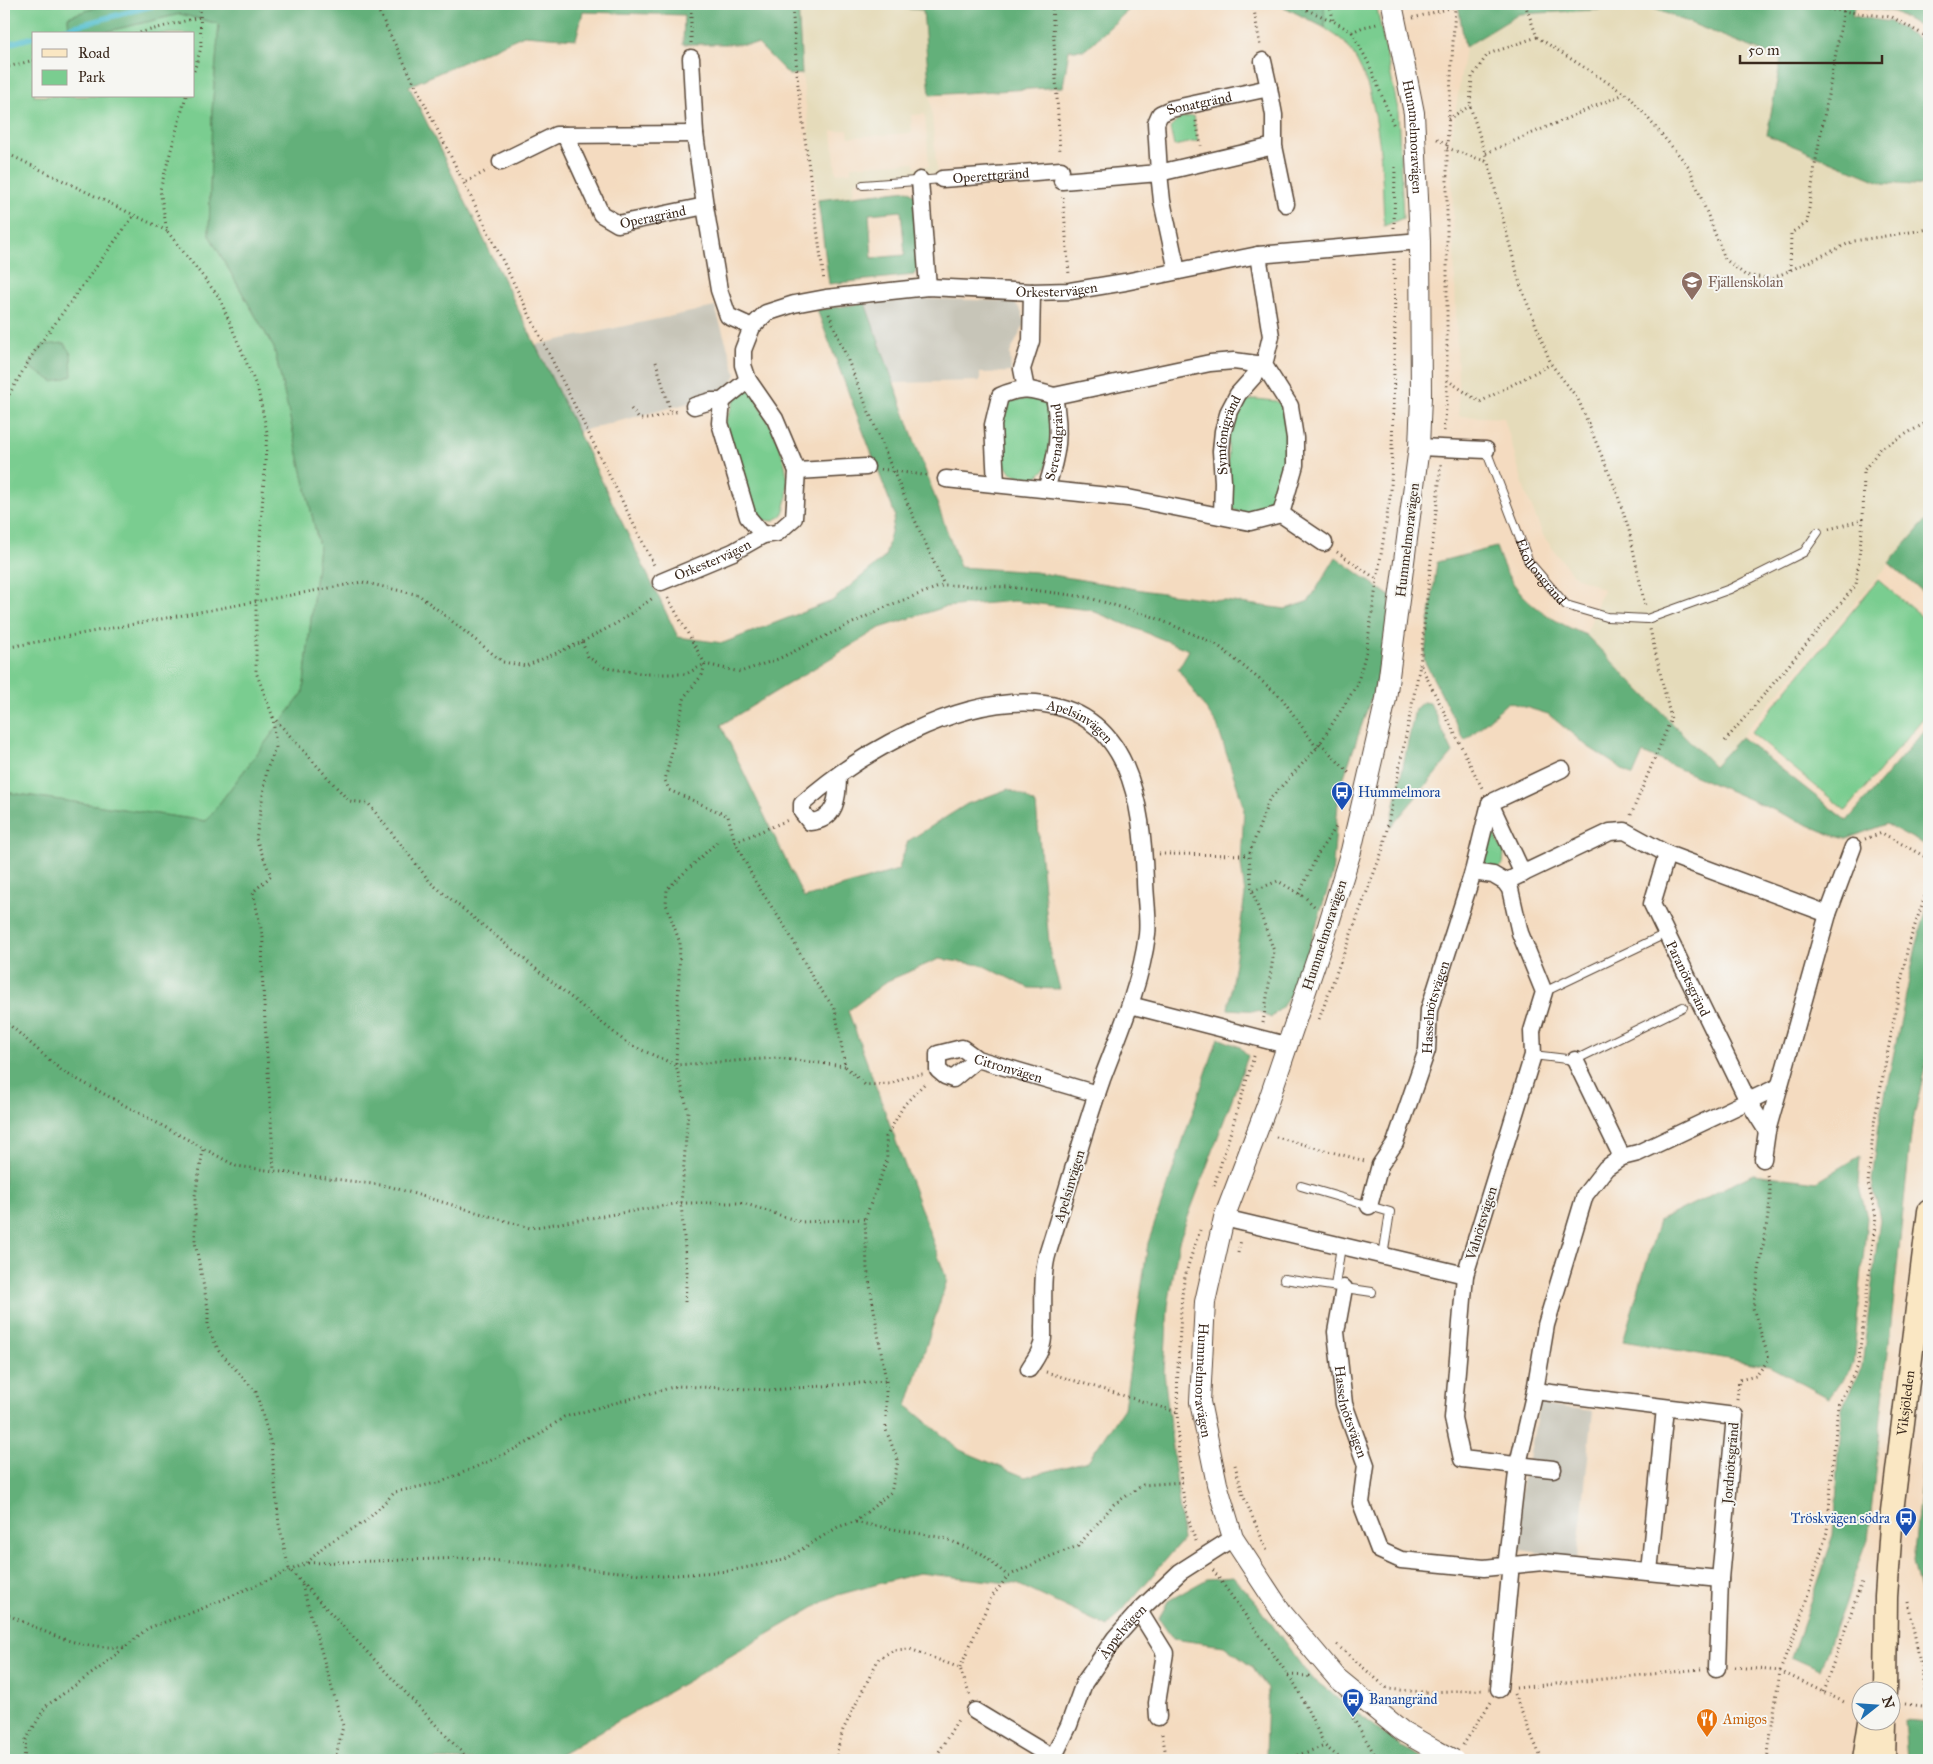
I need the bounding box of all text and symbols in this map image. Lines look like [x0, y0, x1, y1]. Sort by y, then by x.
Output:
legend [32, 32, 195, 98]
scale bar [1740, 32, 1883, 64]
text: 50 m [1748, 41, 1780, 59]
text: Road [78, 44, 110, 62]
text: Park [78, 68, 105, 86]
street label: Hummelmoravägen [1399, 78, 1426, 195]
street label: Sonatgränd [1164, 88, 1233, 119]
street label: Operettgränd [952, 164, 1030, 187]
street label: Operagränd [618, 202, 687, 232]
school or university icon: Fjällenskolan [1680, 270, 1704, 301]
place label: Fjällenskolan [1708, 274, 1784, 291]
street label: Orkestervägen [1015, 279, 1099, 301]
street label: Symfonigränd [1213, 392, 1245, 475]
street label: Serenadgränd [1041, 403, 1067, 483]
street label: Hummelmoravägen [1392, 482, 1423, 598]
street label: Orkestervägen [672, 535, 754, 585]
street label: Ekollongränd [1512, 536, 1570, 608]
street label: Apelsinvägen [1044, 696, 1117, 747]
bus stop icon: Hummelmora [1330, 780, 1354, 811]
place label: Hummelmora [1358, 784, 1441, 801]
street label: Hummelmoravägen [1299, 877, 1350, 992]
street label: Paranötsgränd [1662, 938, 1713, 1019]
street label: Hasselnötsvägen [1419, 958, 1453, 1055]
street label: Citronvägen [972, 1051, 1045, 1087]
street label: Apelsinvägen [1050, 1147, 1089, 1225]
street label: Valnötsvägen [1462, 1184, 1501, 1263]
street label: Hummelmoravägen [1191, 1323, 1215, 1439]
street label: Hasselnötsvägen [1331, 1365, 1371, 1461]
street label: Viksjöleden [1893, 1369, 1918, 1438]
street label: Jordnötsgränd [1718, 1422, 1744, 1507]
bus stop icon: Tröskvägen södra [1894, 1506, 1918, 1537]
place label: Tröskvägen södra [1791, 1510, 1890, 1527]
street label: Äppelvägen [1094, 1600, 1150, 1663]
north arrow [1850, 1682, 1900, 1732]
bus stop icon: Banangränd [1341, 1687, 1365, 1718]
place label: Banangränd [1369, 1691, 1438, 1708]
text: N [1878, 1694, 1898, 1711]
restaurant icon: Amigos [1695, 1707, 1719, 1738]
place label: Amigos [1722, 1711, 1767, 1728]

